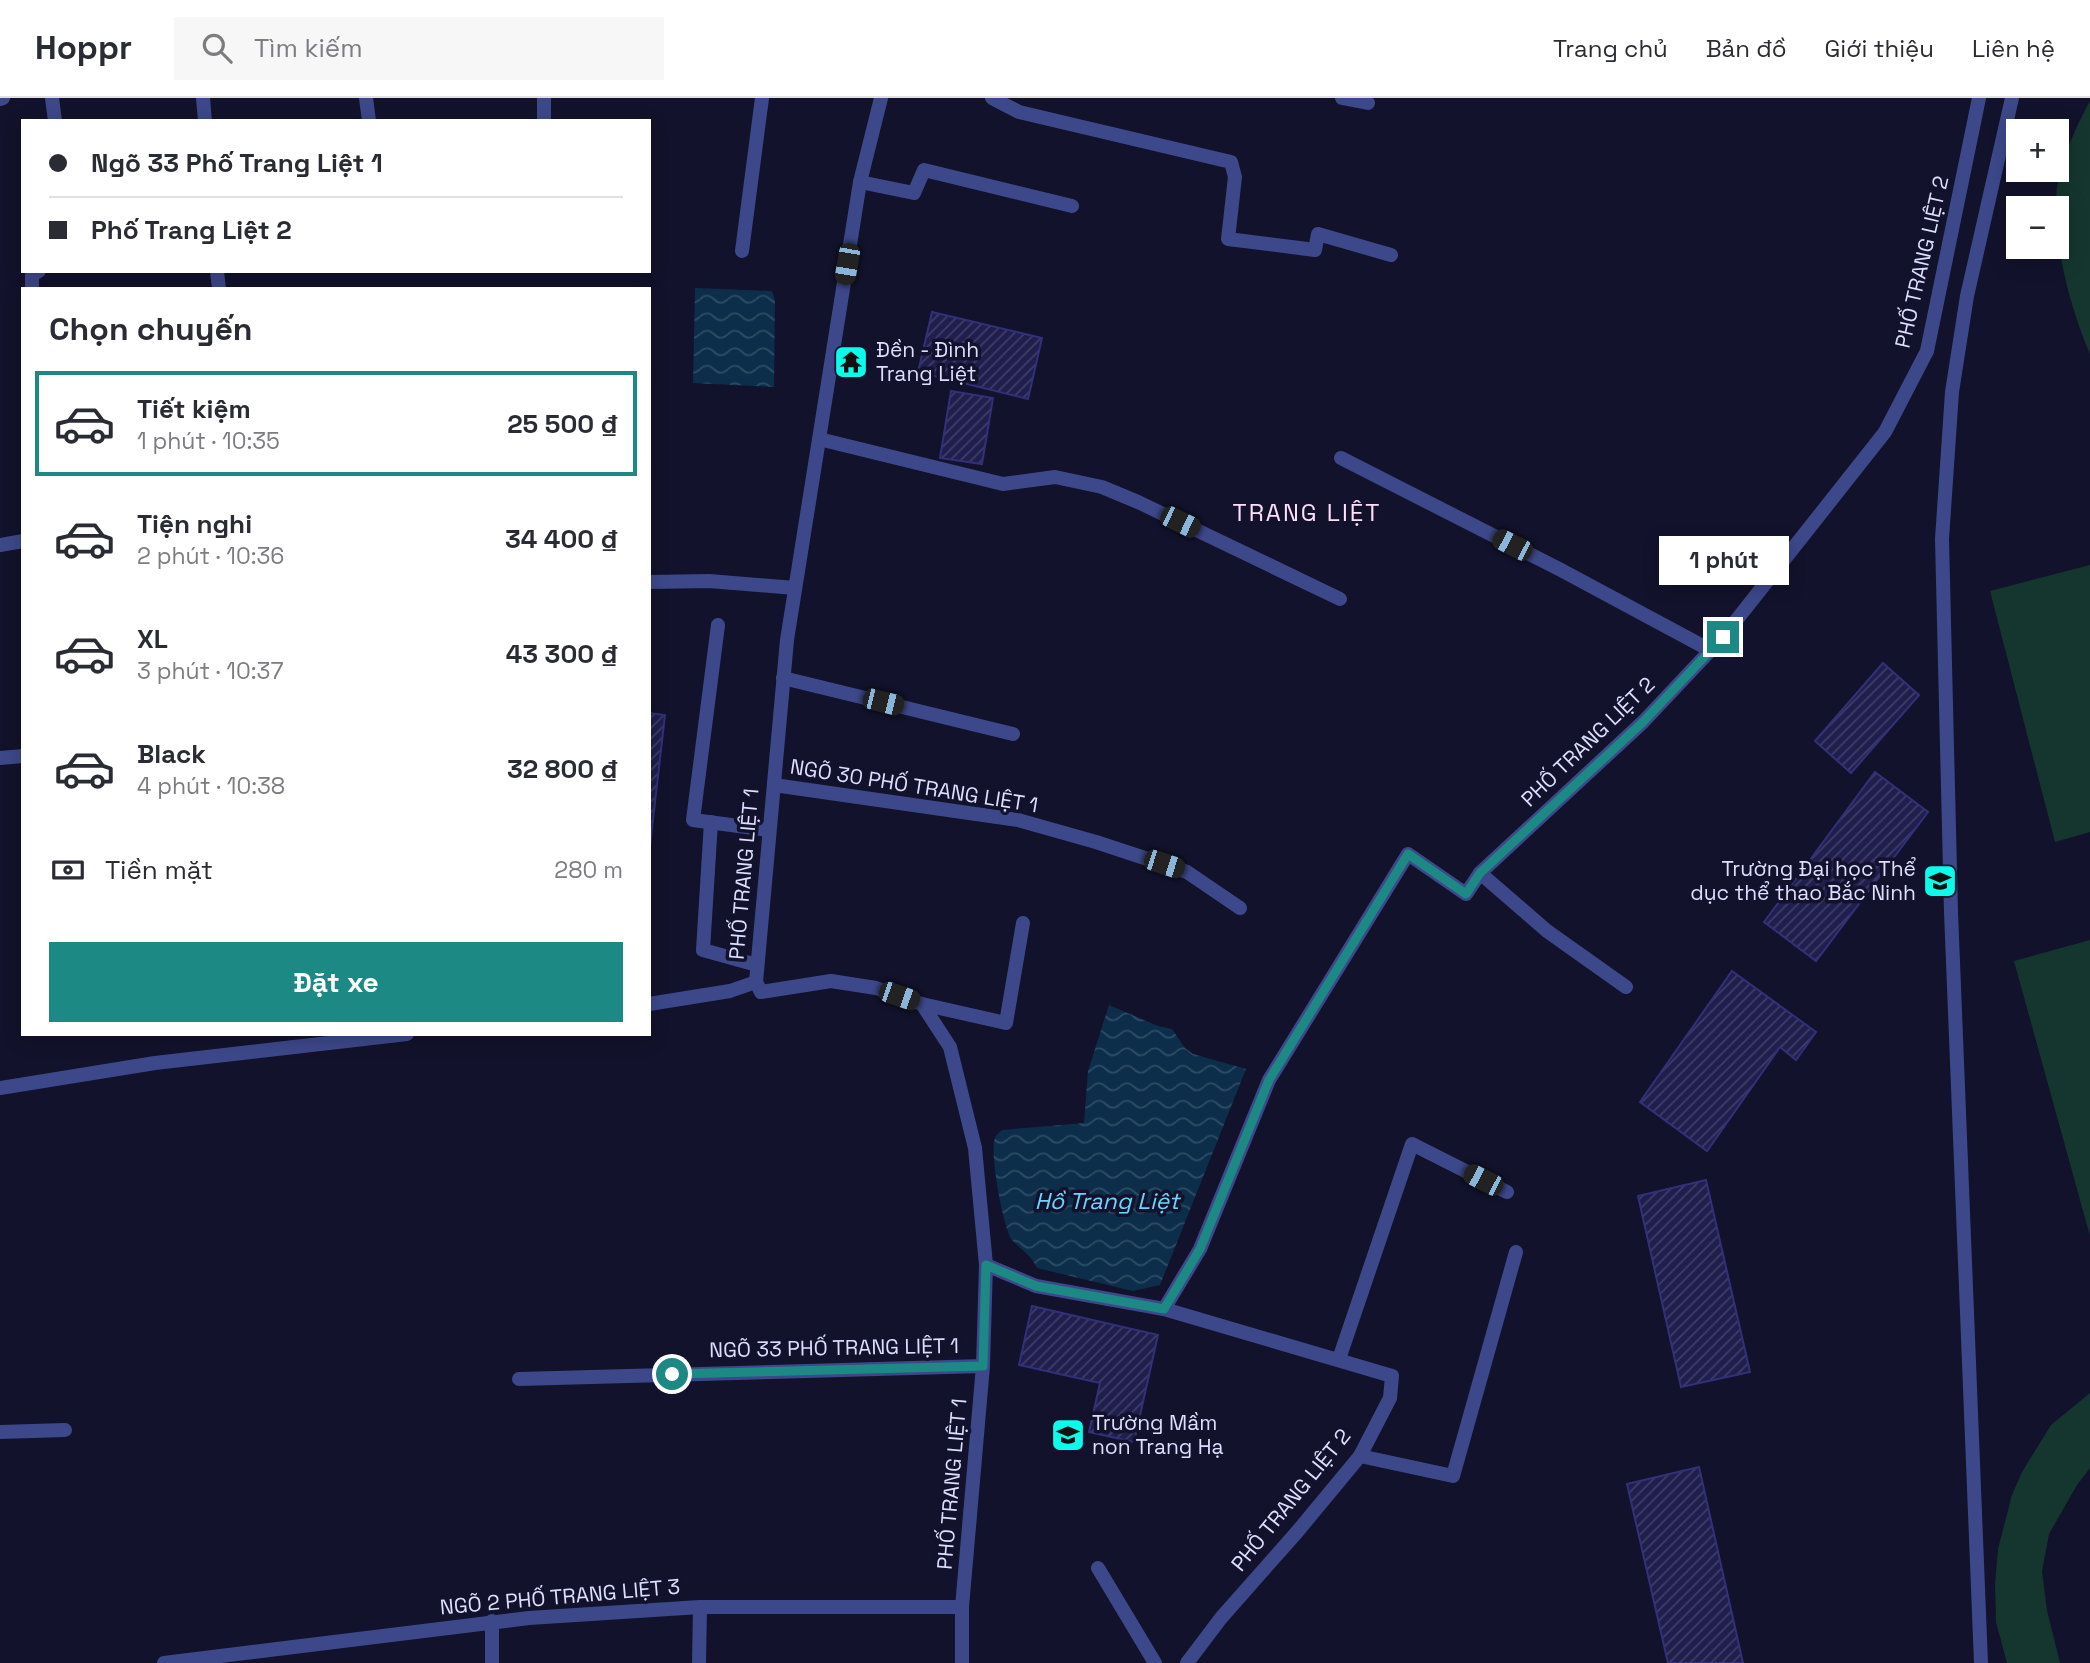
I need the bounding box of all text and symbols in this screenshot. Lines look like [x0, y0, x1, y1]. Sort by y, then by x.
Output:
search box [174, 17, 664, 80]
text: Hoppr [35, 27, 132, 69]
icon: search [198, 29, 236, 67]
text: Tìm kiếm [254, 31, 363, 65]
text: Trang chủ [1553, 33, 1668, 64]
text: Bản đồ [1706, 33, 1787, 64]
text: Giới thiệu [1825, 33, 1934, 64]
text: Liên hệ [1972, 33, 2055, 64]
map controls [2006, 119, 2069, 259]
button: + [2006, 119, 2069, 182]
text: Ngõ 33 Phố Trang Liệt 1 [91, 146, 383, 180]
street label: PHỐ TRANG LIỆT 2 [1888, 173, 1954, 350]
button: − [2006, 196, 2069, 259]
text: Phố Trang Liệt 2 [91, 213, 292, 247]
car [834, 241, 861, 287]
text: Chọn chuyến [49, 309, 253, 349]
place label: Đền - Đình Trang Liệt [876, 336, 979, 387]
temple icon: Đền - Đình Trang Liệt [832, 343, 870, 381]
icon: car [53, 392, 116, 455]
text: Tiết kiệm [137, 392, 251, 426]
text: 25 500 ₫ [507, 407, 619, 441]
text: 1 phút · 10:35 [137, 426, 280, 456]
district label: TRANG LIỆT [1233, 497, 1381, 528]
car [1157, 503, 1204, 541]
icon: car [53, 507, 116, 570]
text: Tiện nghi [137, 507, 252, 541]
text: 34 400 ₫ [505, 522, 619, 556]
car [1489, 526, 1536, 564]
callout: 1 phút [1658, 536, 1788, 584]
text: 2 phút · 10:36 [137, 541, 284, 571]
text: 1 phút [1689, 545, 1759, 575]
route end [1707, 621, 1739, 653]
icon: car [53, 622, 116, 685]
text: XL [137, 622, 168, 656]
text: 43 300 ₫ [506, 637, 619, 671]
text: 3 phút · 10:37 [137, 656, 283, 686]
street label: PHỐ TRANG LIỆT 2 [1514, 670, 1660, 812]
car [861, 687, 906, 717]
icon: car [53, 737, 116, 800]
text: Black [137, 737, 206, 771]
text: 32 800 ₫ [507, 752, 619, 786]
street label: NGÕ 30 PHỐ TRANG LIỆT 1 [788, 752, 1040, 818]
text: 4 phút · 10:38 [137, 771, 285, 801]
street label: PHỐ TRANG LIỆT 1 [722, 787, 764, 961]
car [1141, 848, 1188, 880]
icon: cash [49, 851, 87, 889]
text: Tiền mặt [105, 853, 213, 887]
text: 280 m [554, 855, 623, 885]
place label: Trường Đại học Thể dục thể thao Bắc Ninh [1690, 855, 1917, 906]
school or university icon: Trường Đại học Thể dục thể thao Bắc Ninh [1921, 862, 1959, 900]
button: Đặt xe [49, 942, 623, 1022]
car [876, 979, 923, 1013]
car [1460, 1161, 1507, 1199]
water label: Hồ Trang Liệt [1035, 1186, 1182, 1216]
street label: NGÕ 33 PHỐ TRANG LIỆT 1 [709, 1331, 959, 1363]
route start [656, 1358, 688, 1390]
street label: PHỐ TRANG LIỆT 1 [930, 1397, 972, 1571]
place label: Trường Mầm non Trang Hạ [1092, 1409, 1224, 1460]
school or university icon: Trường Mầm non Trang Hạ [1049, 1416, 1087, 1454]
street label: PHỐ TRANG LIỆT 2 [1224, 1422, 1356, 1576]
street label: NGÕ 2 PHỐ TRANG LIỆT 3 [439, 1572, 681, 1620]

